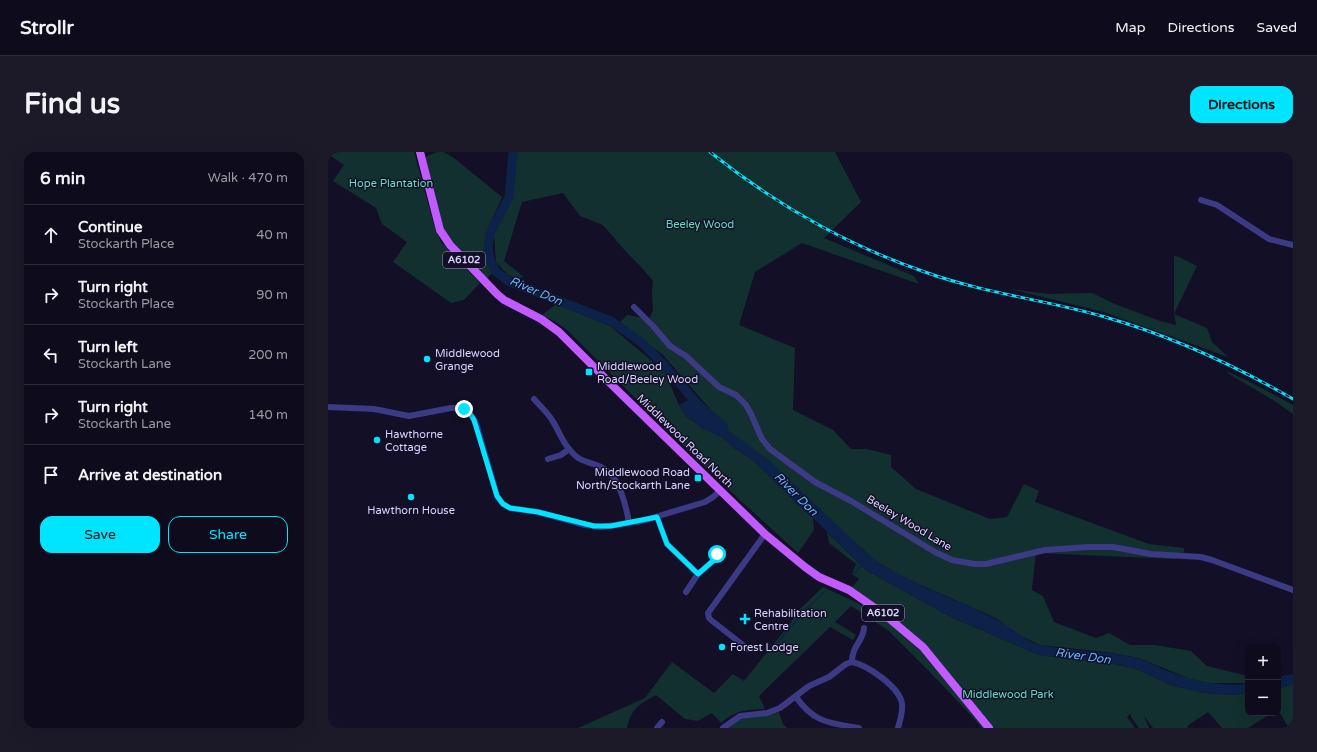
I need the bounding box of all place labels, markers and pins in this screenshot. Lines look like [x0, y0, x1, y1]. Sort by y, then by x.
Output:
place label: Middlewood Grange [435, 347, 500, 373]
marker: Middlewood Grange [422, 354, 432, 364]
place label: Middlewood Road/Beeley Wood [597, 360, 698, 386]
marker: Middlewood Road/Beeley Wood [584, 367, 594, 377]
place label: Hawthorne Cottage [385, 428, 443, 454]
marker: Hawthorne Cottage [372, 435, 382, 445]
place label: Middlewood Road North/Stockarth Lane [576, 466, 690, 492]
marker: Middlewood Road North/Stockarth Lane [693, 473, 703, 483]
marker: Hawthorn House [406, 492, 416, 502]
place label: Hawthorn House [367, 504, 455, 517]
place label: Rehabilitation Centre [754, 607, 827, 633]
marker: Rehabilitation Centre [739, 613, 751, 625]
place label: Forest Lodge [730, 641, 799, 654]
marker: Forest Lodge [717, 642, 727, 652]

